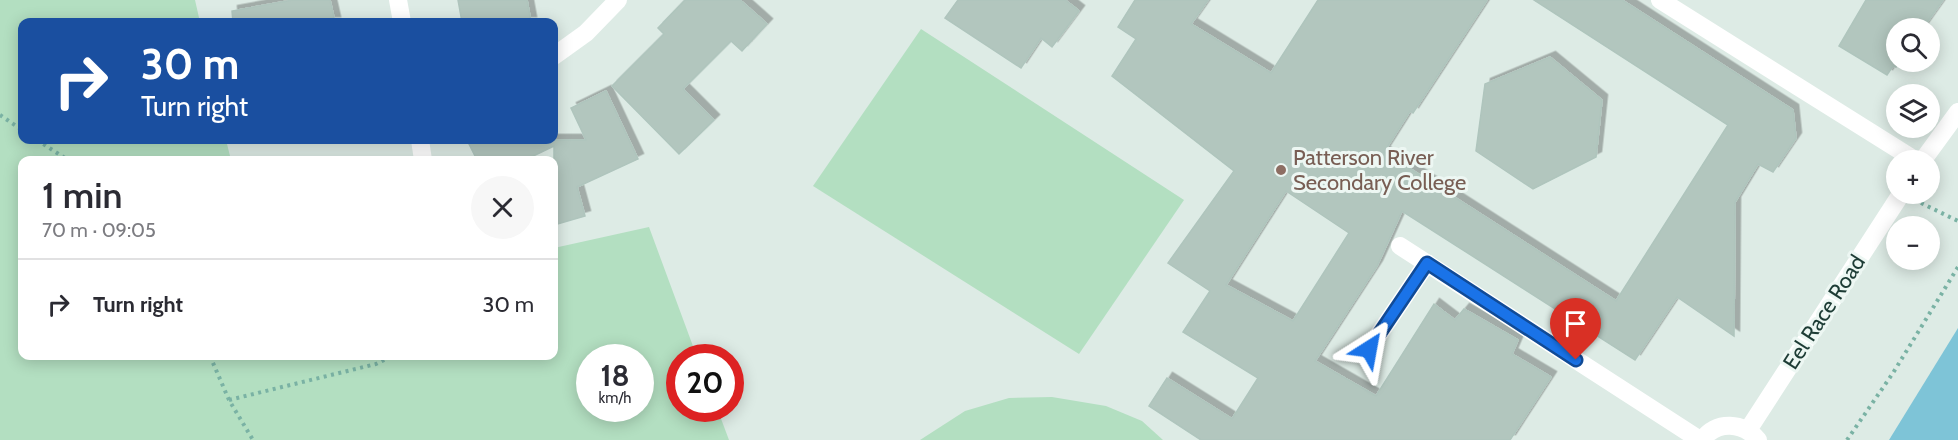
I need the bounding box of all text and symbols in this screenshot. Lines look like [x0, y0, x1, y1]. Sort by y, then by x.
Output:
map controls [1886, 18, 1940, 270]
button: search [1886, 18, 1940, 72]
text: 30 m [141, 38, 239, 90]
icon: right [42, 42, 120, 120]
button: layers [1886, 84, 1940, 138]
text: Turn right [141, 90, 248, 123]
place label: Patterson River Secondary College [1293, 144, 1466, 196]
button: + [1886, 150, 1940, 204]
marker: Patterson River Secondary College [1274, 163, 1288, 177]
text: 1 min [42, 173, 122, 217]
button: close [471, 176, 534, 239]
button: − [1886, 216, 1940, 270]
text: 70 m · 09:05 [42, 218, 156, 242]
street label: Eel Race Road [1777, 250, 1871, 374]
icon: right [42, 288, 75, 321]
text: Turn right [93, 291, 183, 318]
text: 30 m [482, 291, 534, 318]
pin [1550, 298, 1601, 360]
icon: arrive [1559, 307, 1592, 340]
position arrow [1337, 317, 1401, 381]
speed limit sign: 20 [666, 344, 744, 422]
text: 18 [600, 357, 630, 394]
text: km/h [599, 389, 631, 407]

